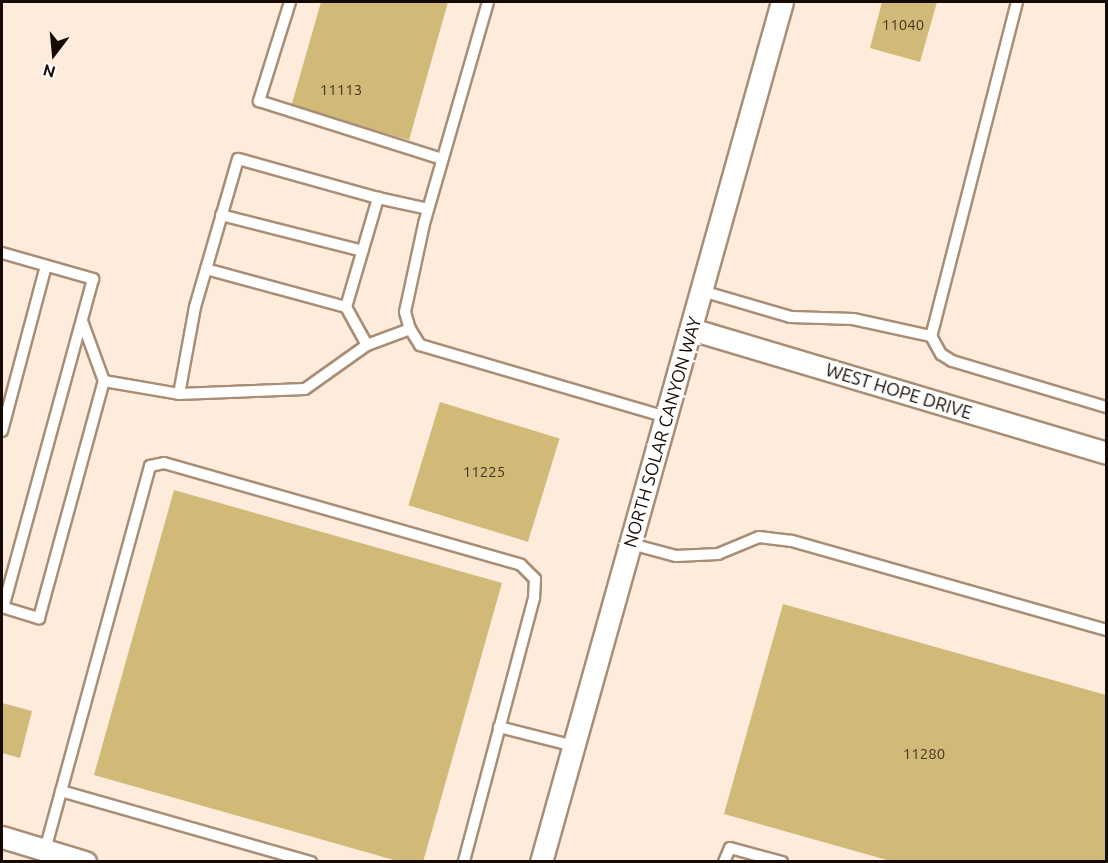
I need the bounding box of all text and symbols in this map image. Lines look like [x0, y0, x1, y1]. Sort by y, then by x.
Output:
house number: 11040 [882, 16, 924, 34]
north arrow [24, 24, 84, 84]
text: N [41, 61, 57, 82]
house number: 11113 [320, 81, 362, 99]
street label: NORTH SOLAR CANYON WAY [619, 314, 705, 550]
street label: WEST HOPE DRIVE [823, 358, 975, 424]
house number: 11225 [463, 463, 505, 481]
house number: 11280 [903, 745, 945, 763]

